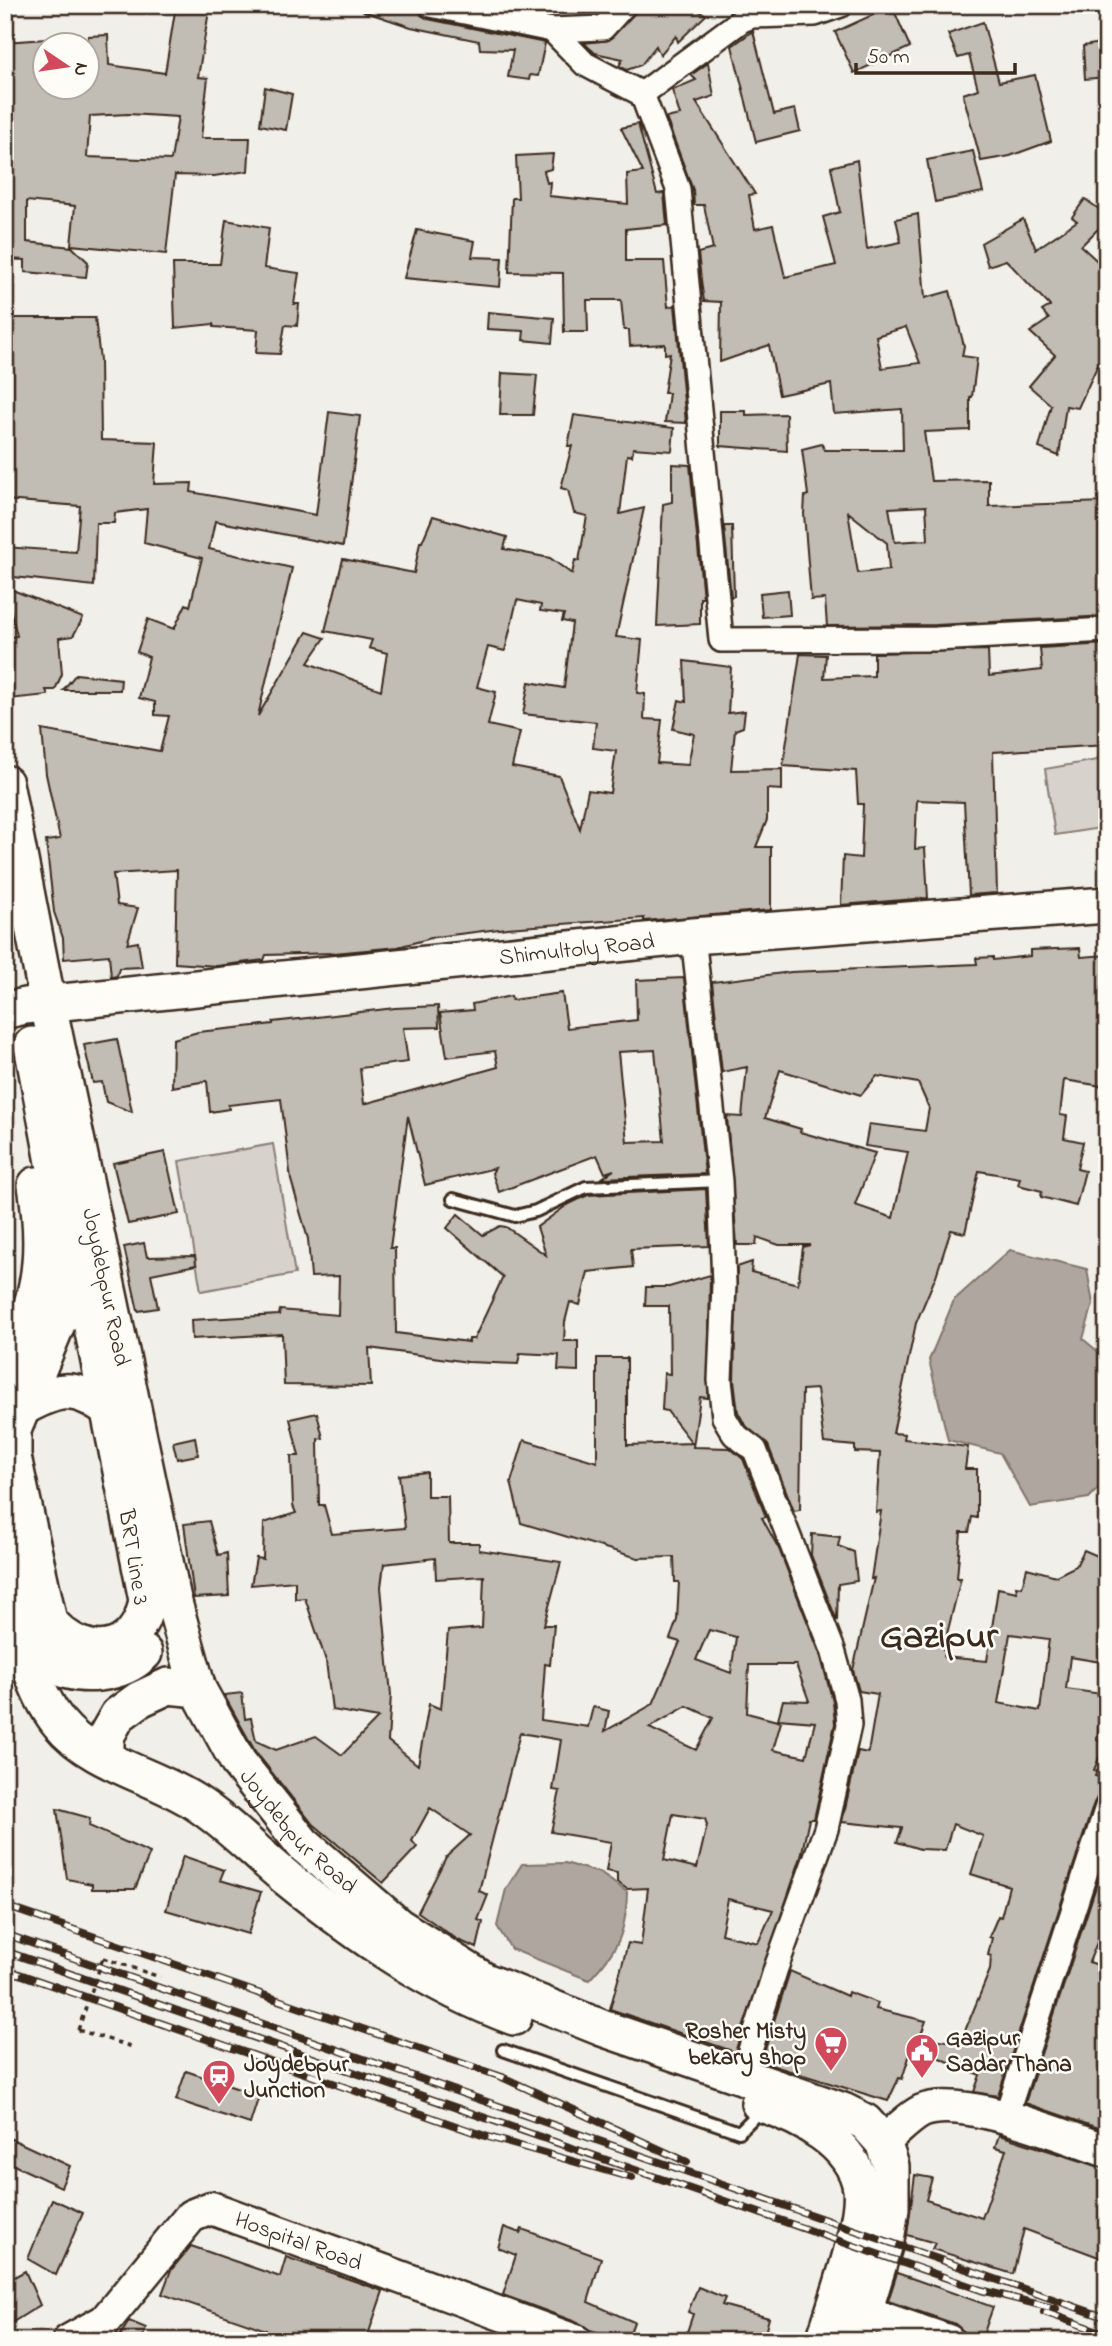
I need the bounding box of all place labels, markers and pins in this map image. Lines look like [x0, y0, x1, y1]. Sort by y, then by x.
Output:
place label: Rosher Misty bekary shop [685, 2016, 806, 2077]
place label: Gazipur Sadar Thana [946, 2023, 1072, 2082]
supermarket icon: Rosher Misty bekary shop [812, 2024, 850, 2073]
public building icon: Gazipur Sadar Thana [903, 2031, 941, 2080]
place label: Joydebpur Junction [244, 2049, 350, 2108]
station icon: Joydebpur Junction [200, 2057, 238, 2106]

